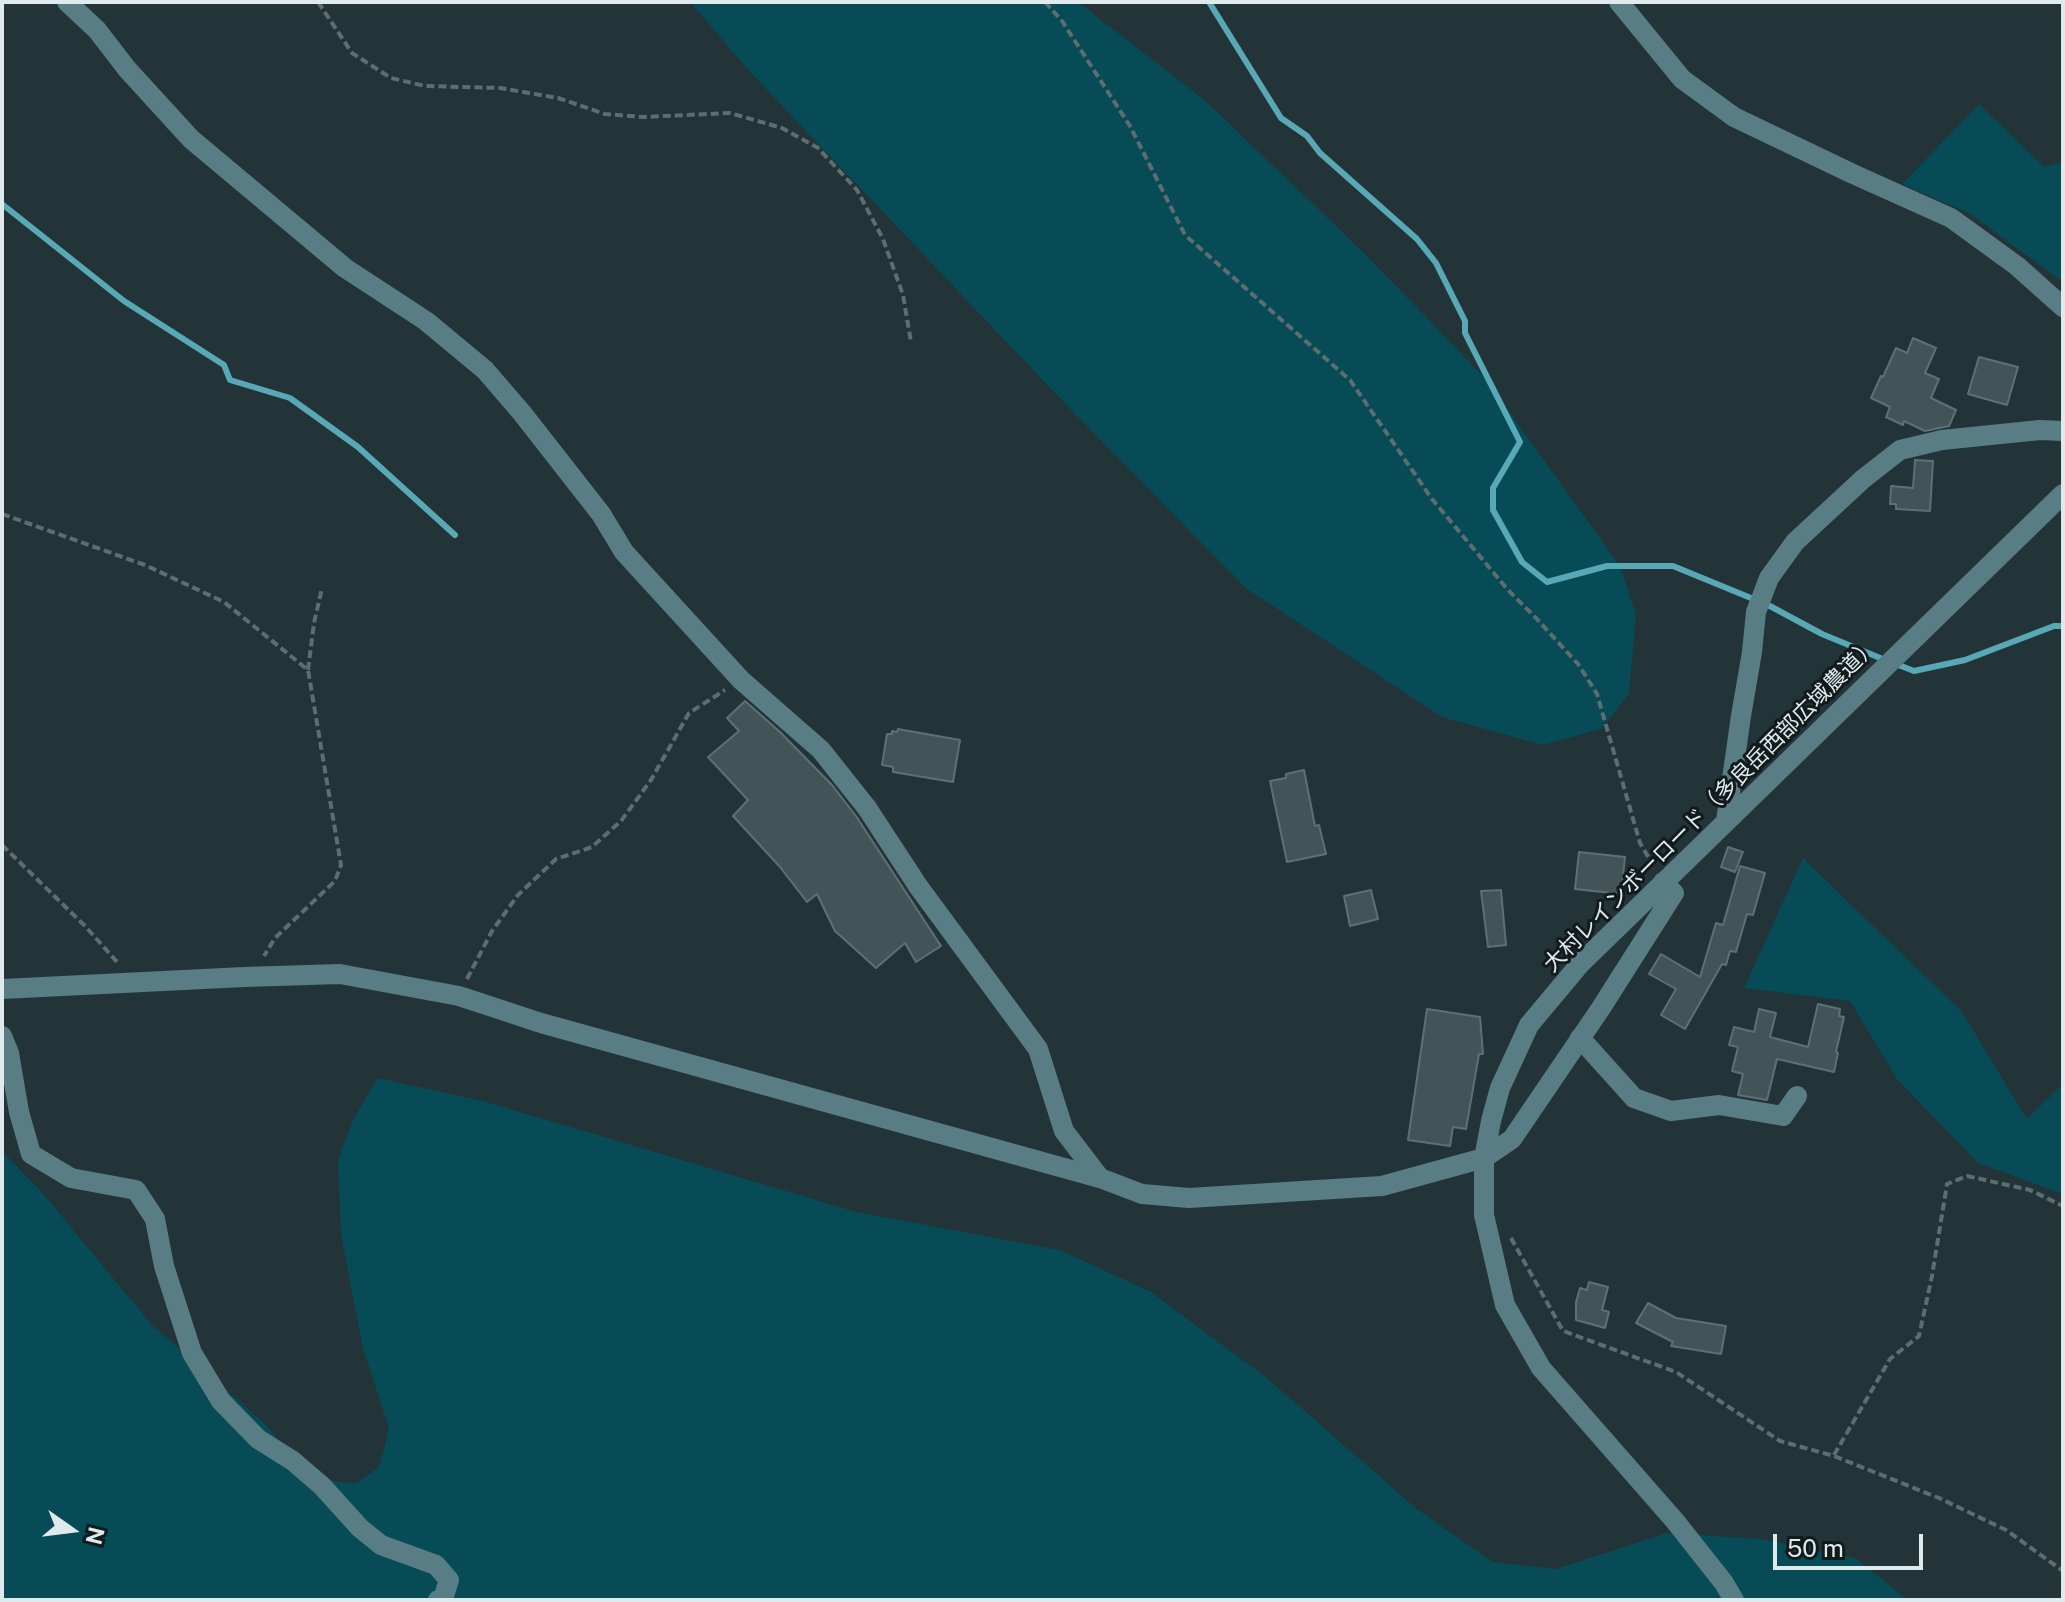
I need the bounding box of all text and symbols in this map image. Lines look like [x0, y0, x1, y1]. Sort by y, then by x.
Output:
street label: 大村レインボーロード（多良岳西部広域農道） [1538, 632, 1884, 978]
north arrow [32, 1490, 112, 1570]
scale bar [1777, 1518, 1927, 1568]
text: N [81, 1524, 110, 1547]
text: 50 m [1787, 1534, 1844, 1562]

